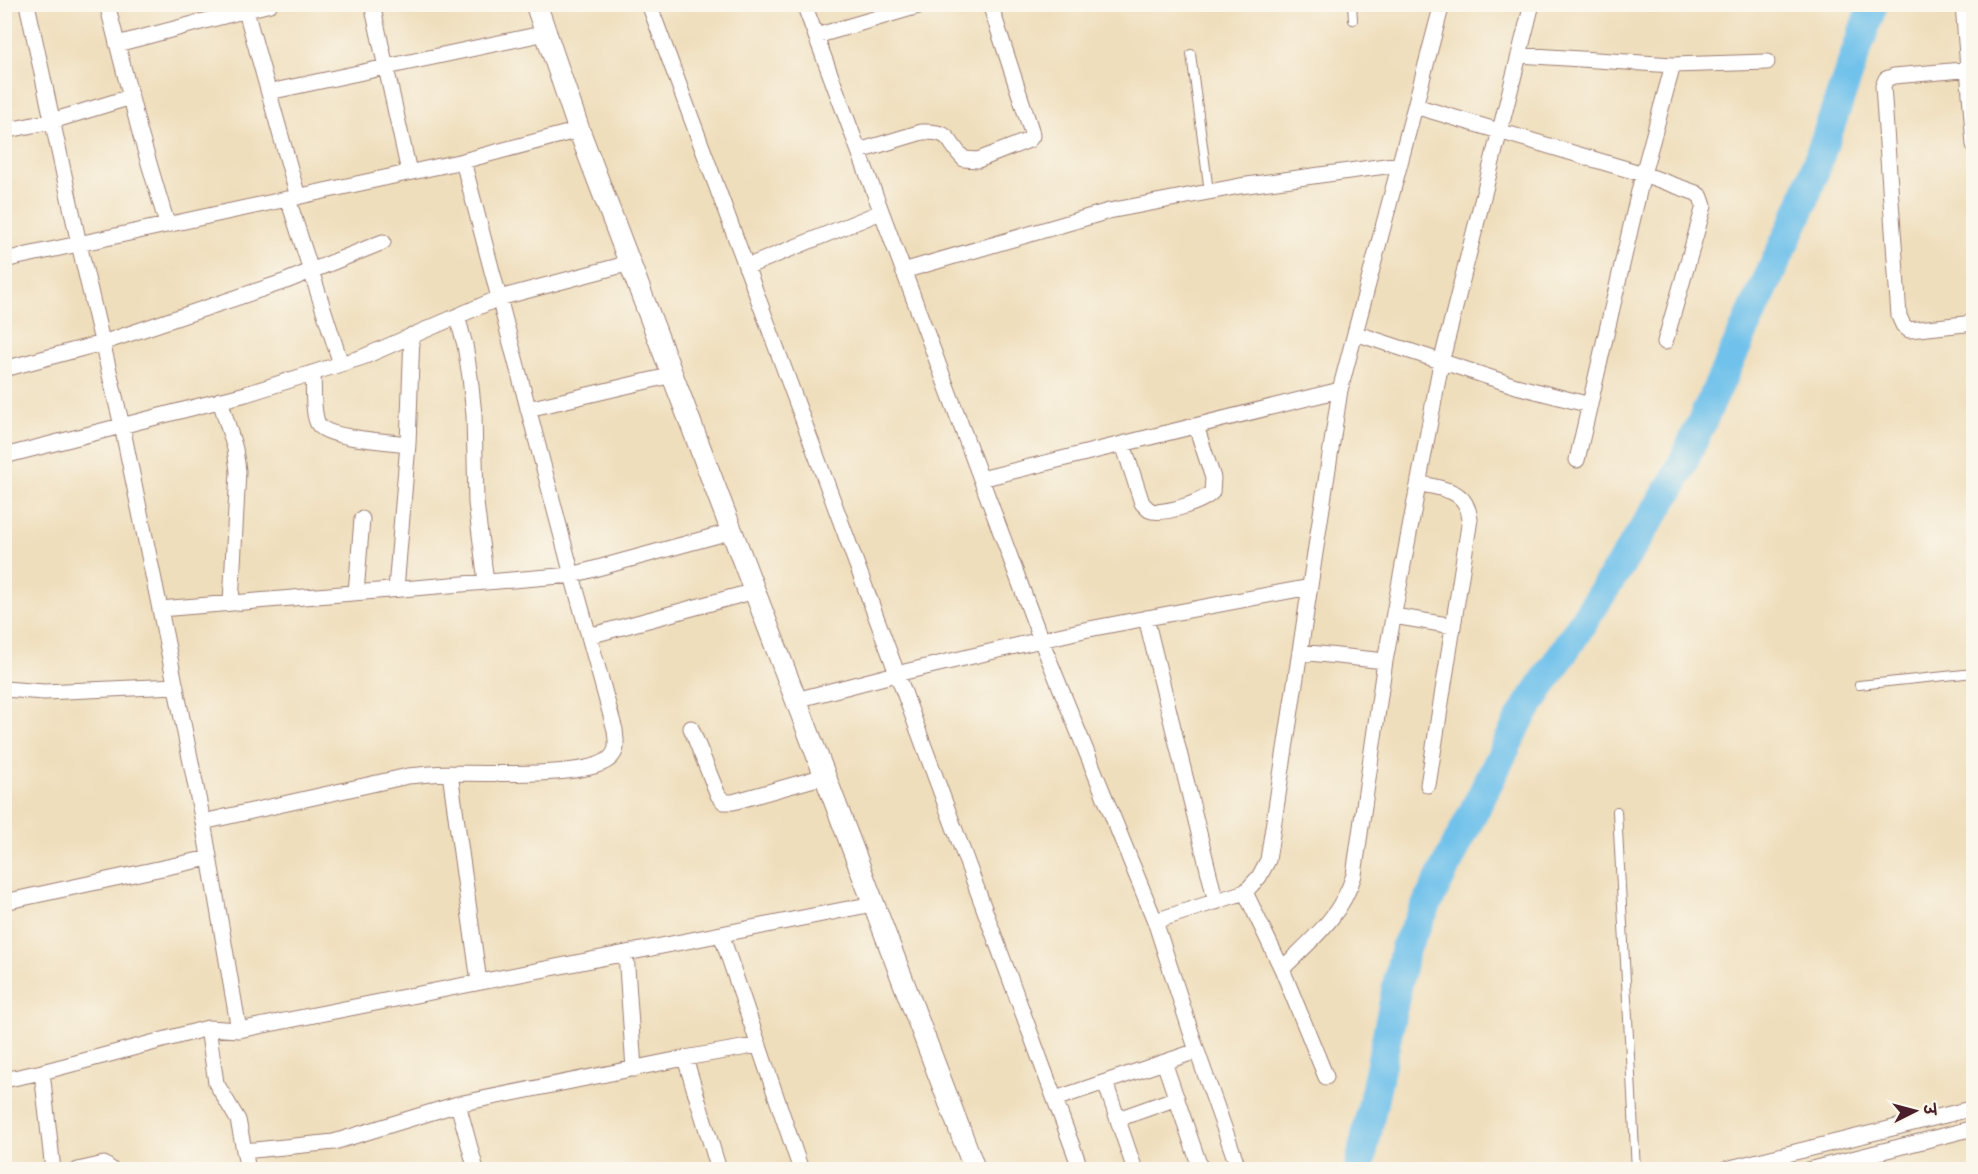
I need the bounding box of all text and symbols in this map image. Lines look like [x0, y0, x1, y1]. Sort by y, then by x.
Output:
north arrow [1885, 1081, 1945, 1141]
text: उ [1918, 1101, 1941, 1117]

